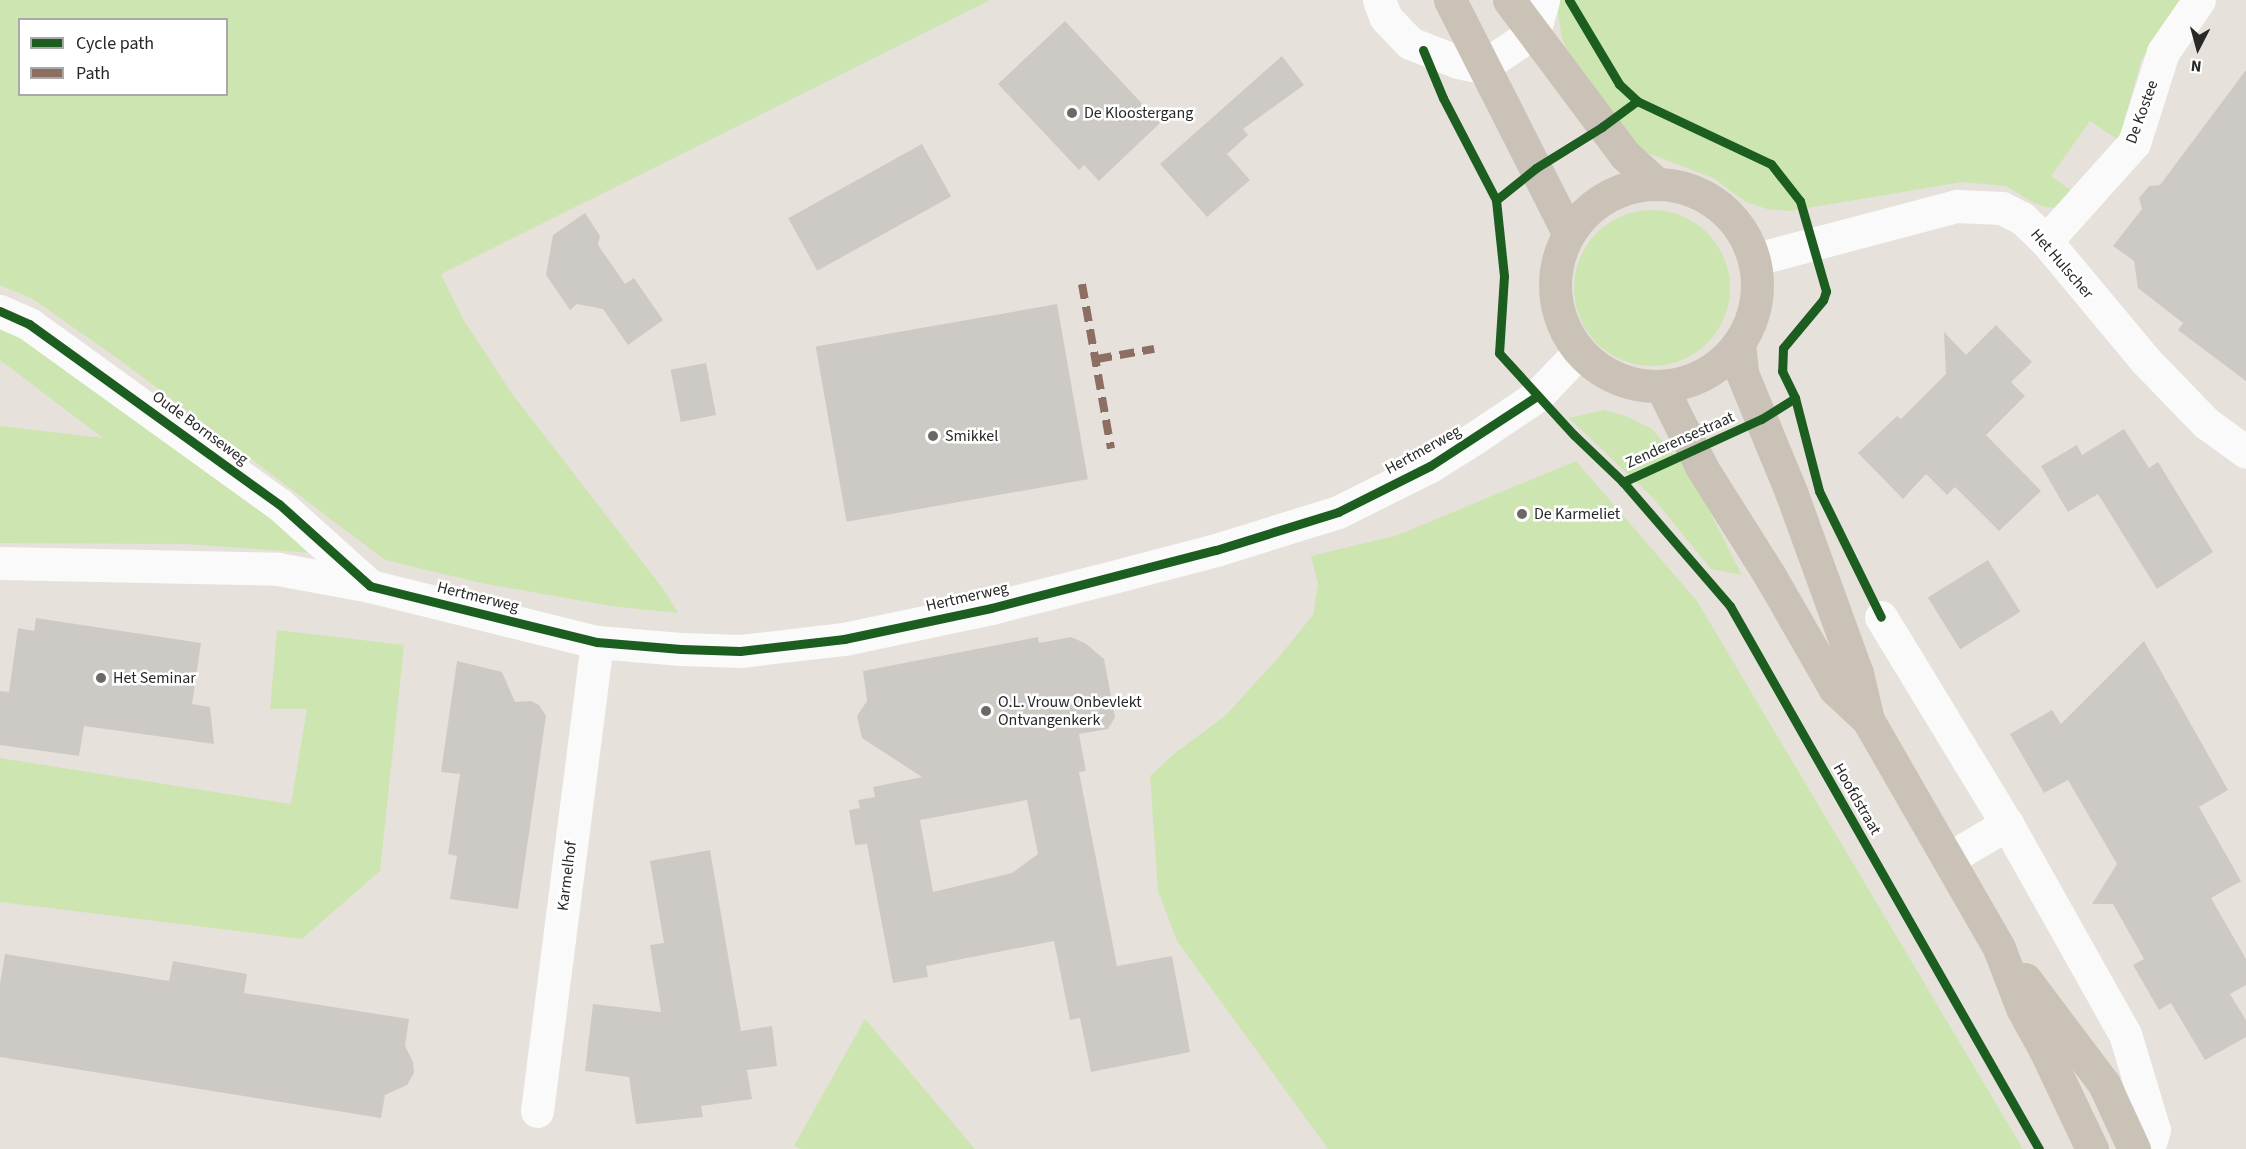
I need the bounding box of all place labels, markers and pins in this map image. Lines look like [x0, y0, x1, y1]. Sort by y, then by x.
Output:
place label: De Kloostergang [1084, 103, 1193, 123]
marker: De Kloostergang [1065, 106, 1079, 120]
place label: Smikkel [945, 426, 998, 446]
marker: Smikkel [926, 429, 940, 443]
place label: De Karmeliet [1534, 504, 1620, 524]
marker: De Karmeliet [1515, 507, 1529, 521]
place label: Het Seminar [113, 668, 196, 688]
marker: Het Seminar [94, 671, 108, 685]
place label: O.L. Vrouw Onbevlekt Ontvangenkerk [998, 692, 1142, 730]
marker: O.L. Vrouw Onbevlekt Ontvangenkerk [979, 704, 993, 718]

